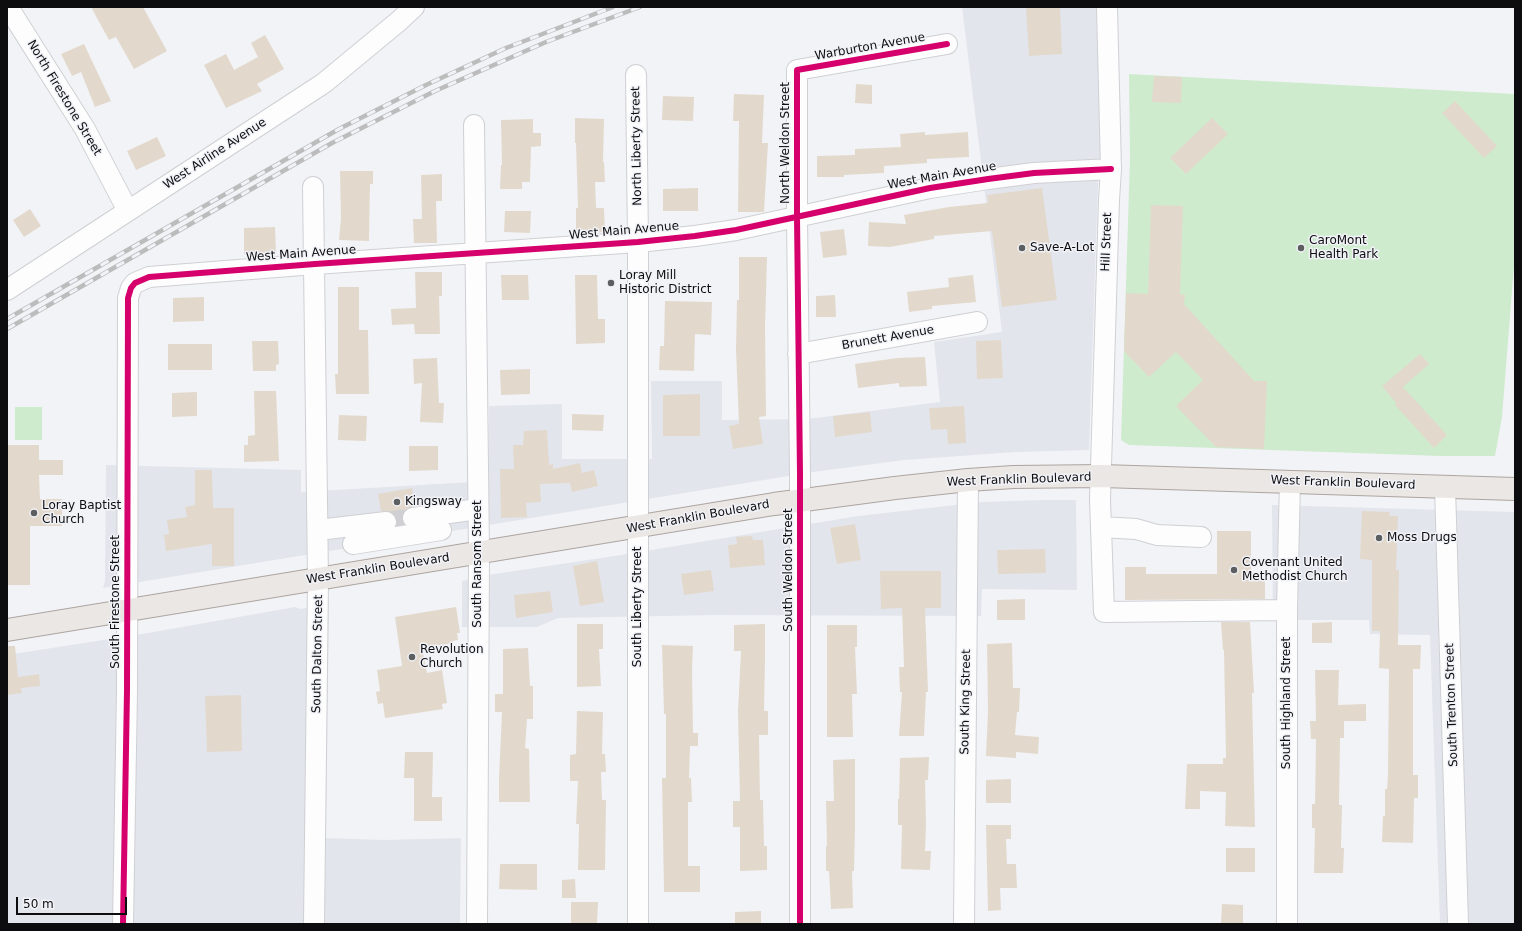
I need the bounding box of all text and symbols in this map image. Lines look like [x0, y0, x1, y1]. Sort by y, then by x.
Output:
street label: Warburton Avenue [814, 30, 926, 64]
street label: North Firestone Street [24, 38, 104, 158]
street label: North Weldon Street [779, 82, 793, 204]
street label: North Liberty Street [629, 86, 645, 206]
street label: West Airline Avenue [161, 115, 269, 193]
street label: West Main Avenue [886, 159, 998, 193]
street label: Hill Street [1099, 212, 1115, 272]
street label: West Main Avenue [568, 219, 680, 243]
place label: CaroMont Health Park [1309, 234, 1378, 262]
place label: Save-A-Lot [1030, 241, 1094, 255]
street label: West Main Avenue [245, 243, 357, 265]
marker: Save-A-Lot [1017, 243, 1027, 253]
marker: CaroMont Health Park [1296, 243, 1306, 253]
place label: Loray Mill Historic District [619, 269, 711, 297]
marker: Loray Mill Historic District [606, 278, 616, 288]
street label: Brunett Avenue [841, 323, 935, 353]
street label: West Franklin Boulevard [946, 470, 1092, 490]
street label: West Franklin Boulevard [1270, 473, 1416, 493]
place label: Kingsway [405, 495, 462, 509]
marker: Kingsway [392, 497, 402, 507]
street label: West Franklin Boulevard [625, 497, 771, 537]
place label: Loray Baptist Church [42, 499, 121, 527]
street label: South Ransom Street [471, 500, 485, 628]
marker: Loray Baptist Church [29, 508, 39, 518]
street label: South Weldon Street [782, 508, 796, 632]
place label: Moss Drugs [1387, 531, 1457, 545]
marker: Moss Drugs [1374, 533, 1384, 543]
street label: South Firestone Street [109, 535, 123, 669]
street label: South Liberty Street [631, 547, 645, 667]
street label: West Franklin Boulevard [305, 551, 451, 587]
place label: Covenant United Methodist Church [1242, 556, 1348, 584]
marker: Covenant United Methodist Church [1229, 565, 1239, 575]
street label: South Dalton Street [310, 595, 326, 713]
street label: South Highland Street [1280, 637, 1294, 769]
place label: Revolution Church [420, 643, 484, 671]
street label: South Trenton Street [1443, 643, 1461, 767]
street label: South King Street [958, 649, 974, 755]
marker: Revolution Church [407, 652, 417, 662]
scale bar [18, 889, 129, 915]
text: 50 m [23, 897, 54, 911]

